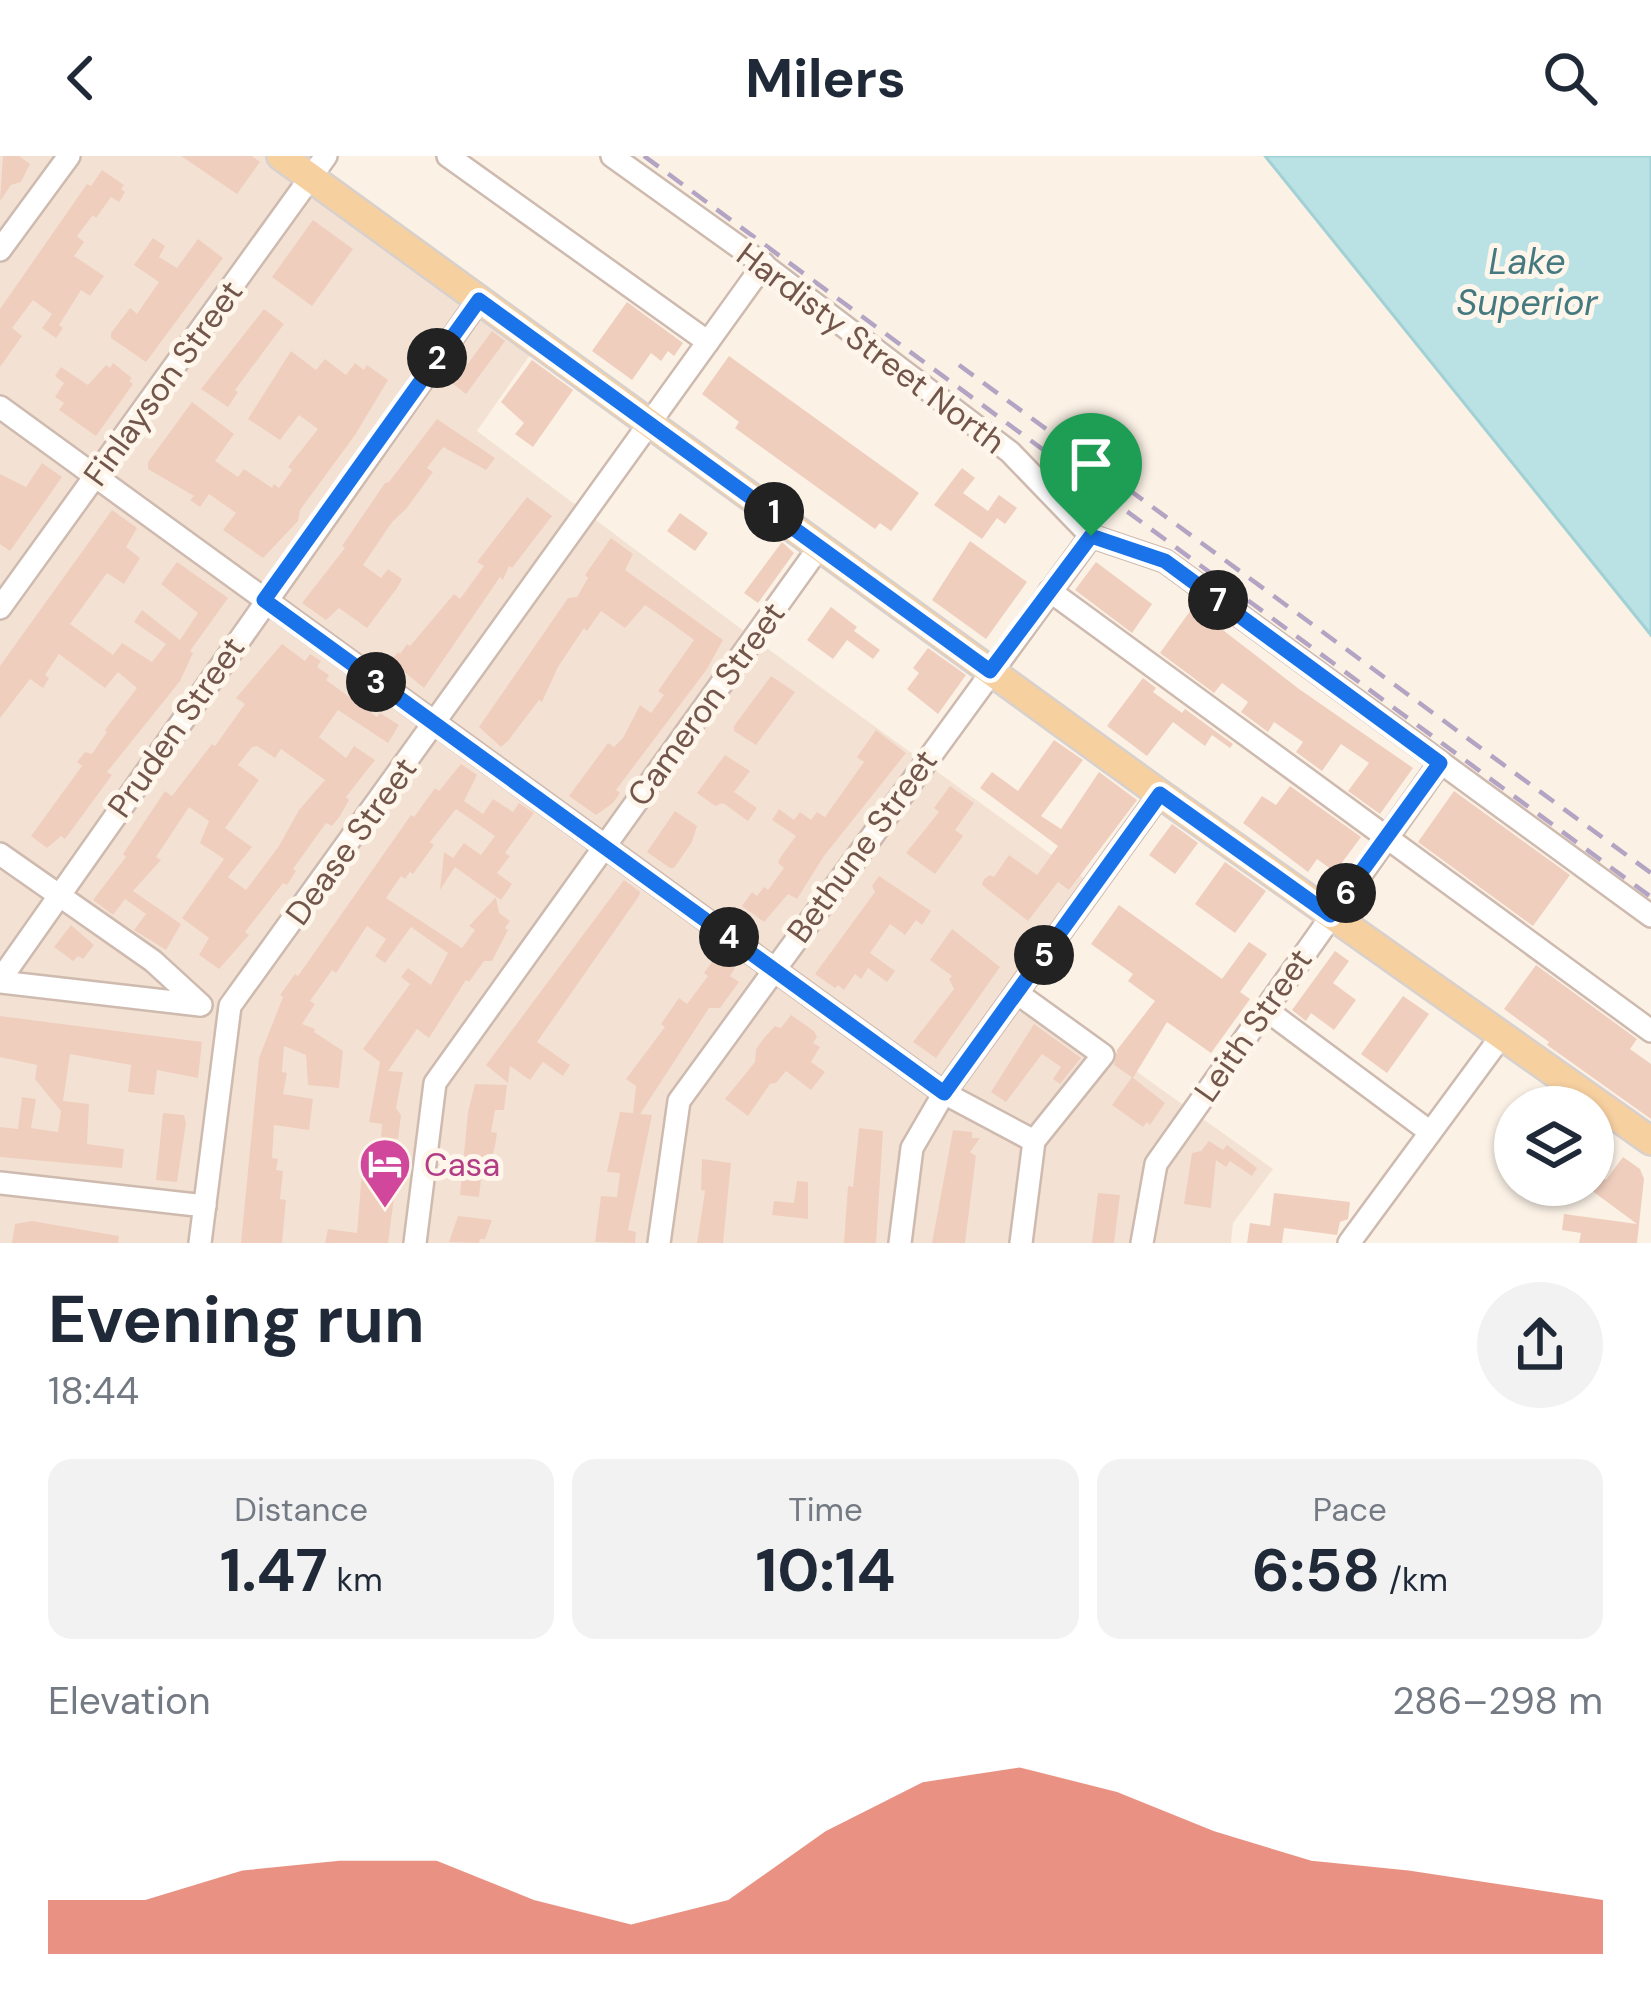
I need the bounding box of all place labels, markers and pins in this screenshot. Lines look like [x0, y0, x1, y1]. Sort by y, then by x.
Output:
pin: 2 [407, 328, 467, 388]
pin [1040, 413, 1142, 536]
pin: 1 [744, 482, 804, 542]
pin: 7 [1188, 570, 1248, 630]
pin: 3 [346, 652, 406, 712]
pin: 6 [1316, 863, 1376, 923]
pin: 4 [699, 907, 759, 967]
pin: 5 [1014, 925, 1074, 985]
hotel icon: Casa [357, 1136, 413, 1210]
place label: Casa [424, 1143, 500, 1186]

